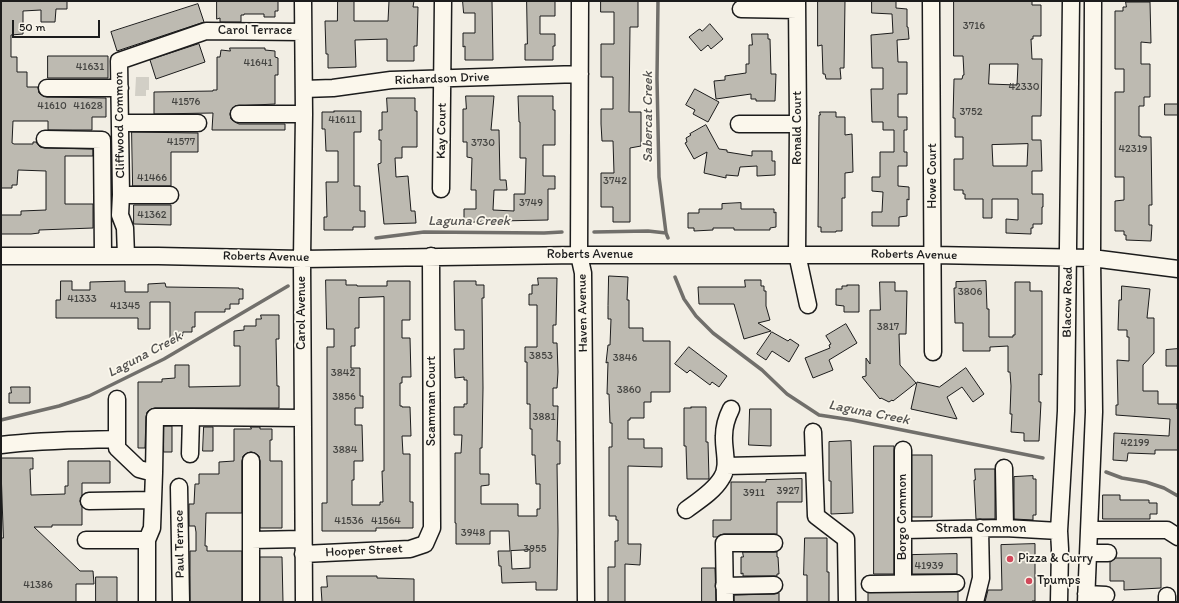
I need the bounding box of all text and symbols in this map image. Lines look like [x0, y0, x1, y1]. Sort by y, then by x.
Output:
scale bar [14, 12, 102, 38]
house number: 3716 [963, 19, 985, 33]
text: 50 m [19, 20, 45, 34]
street label: Carol Terrace [218, 23, 292, 39]
house number: 41641 [243, 56, 273, 70]
house number: 41631 [76, 60, 104, 74]
street label: Richardson Drive [394, 70, 490, 88]
street label: Cliffwood Common [111, 71, 129, 179]
water label: Sabercat Creek [640, 71, 656, 163]
house number: 42330 [1008, 80, 1040, 94]
street label: Ronald Court [790, 91, 806, 165]
house number: 41576 [172, 95, 200, 109]
house number: 41610 [37, 99, 67, 113]
house number: 41628 [73, 99, 103, 113]
street label: Kay Court [434, 103, 450, 159]
house number: 3752 [959, 105, 983, 119]
house number: 41611 [328, 113, 356, 127]
house number: 41577 [167, 135, 195, 149]
house number: 3730 [471, 136, 495, 150]
house number: 42319 [1118, 142, 1148, 156]
street label: Howe Court [925, 143, 941, 209]
house number: 41466 [137, 171, 167, 185]
house number: 3742 [603, 174, 627, 188]
house number: 3749 [519, 196, 543, 210]
house number: 41362 [137, 208, 167, 222]
water label: Laguna Creek [428, 213, 510, 229]
street label: Roberts Avenue [871, 246, 957, 264]
street label: Roberts Avenue [547, 247, 633, 263]
street label: Roberts Avenue [223, 248, 309, 266]
street label: Blacow Road [1060, 266, 1076, 338]
street label: Haven Avenue [575, 274, 591, 352]
street label: Carol Avenue [294, 276, 310, 350]
house number: 3806 [958, 285, 982, 299]
house number: 41333 [67, 292, 97, 306]
house number: 41345 [110, 299, 140, 313]
house number: 3817 [877, 320, 899, 334]
water label: Laguna Creek [105, 328, 185, 382]
house number: 3853 [529, 349, 553, 363]
house number: 3846 [613, 351, 637, 365]
street label: Scamman Court [424, 356, 440, 446]
house number: 3842 [331, 366, 355, 380]
house number: 3860 [617, 383, 641, 397]
house number: 3856 [332, 390, 356, 404]
water label: Laguna Creek [827, 397, 911, 429]
house number: 3881 [532, 410, 556, 424]
house number: 42199 [1120, 436, 1150, 450]
house number: 3884 [333, 443, 357, 457]
street label: Borgo Common [895, 474, 911, 560]
house number: 3927 [777, 484, 799, 498]
house number: 3911 [743, 486, 765, 500]
street label: Paul Terrace [172, 510, 188, 578]
house number: 41536 [334, 514, 364, 528]
house number: 41564 [371, 514, 401, 528]
street label: Strada Common [936, 521, 1026, 537]
house number: 3948 [461, 526, 485, 540]
street label: Hooper Street [325, 541, 403, 561]
house number: 3955 [523, 542, 547, 556]
place label: Pizza & Curry [1018, 551, 1093, 567]
marker: Pizza & Curry [1005, 554, 1015, 564]
house number: 41939 [914, 559, 944, 573]
place label: Tpumps [1037, 573, 1080, 589]
marker: Tpumps [1024, 576, 1034, 586]
house number: 41386 [23, 578, 53, 592]

